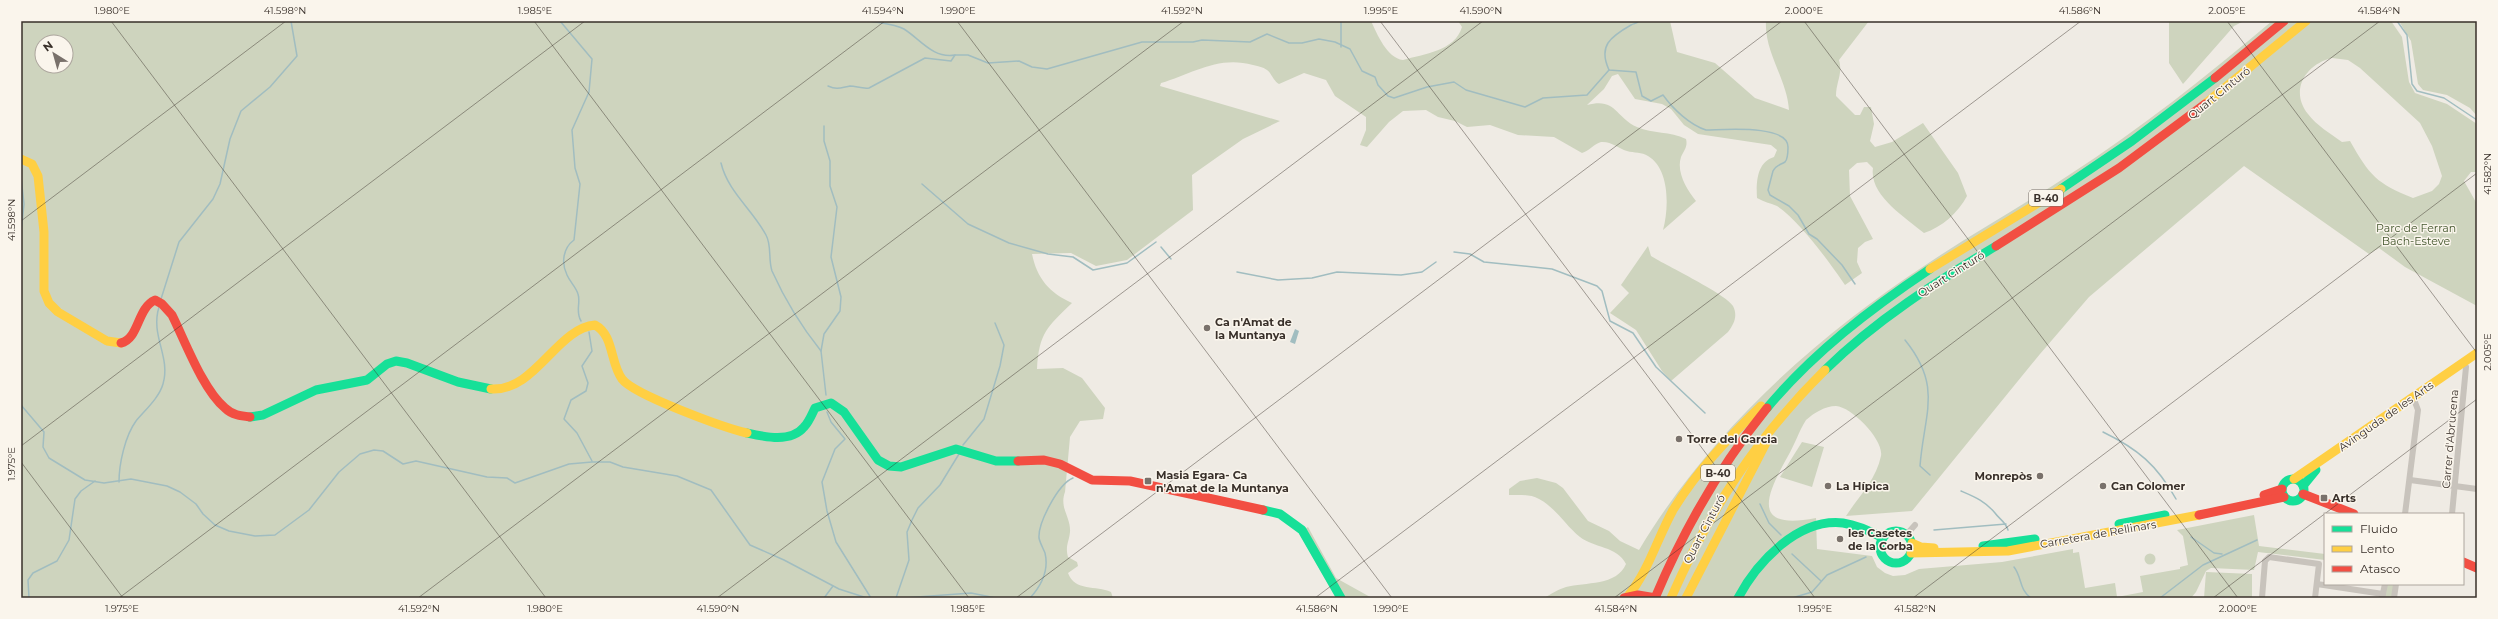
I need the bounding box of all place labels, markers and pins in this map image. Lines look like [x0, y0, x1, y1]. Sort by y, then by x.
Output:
place label: Ca n'Amat de la Muntanya [1215, 315, 1292, 342]
marker: Ca n'Amat de la Muntanya [1202, 323, 1212, 333]
place label: Torre del Garcia [1687, 432, 1777, 446]
marker: Torre del Garcia [1674, 434, 1684, 444]
place label: Masia Egara- Ca n'Amat de la Muntanya [1156, 468, 1289, 495]
place label: Monrepòs [1974, 469, 2032, 483]
marker: Monrepòs [2035, 471, 2045, 481]
marker: Masia Egara- Ca n'Amat de la Muntanya [1143, 476, 1153, 486]
place label: La Hípica [1836, 479, 1889, 493]
place label: Can Colomer [2111, 479, 2185, 493]
marker: La Hípica [1823, 481, 1833, 491]
marker: Can Colomer [2098, 481, 2108, 491]
place label: Arts [2331, 491, 2356, 505]
marker: Arts [2319, 493, 2329, 503]
place label: les Casetes de la Corba [1848, 526, 1913, 553]
marker: les Casetes de la Corba [1835, 534, 1845, 544]

